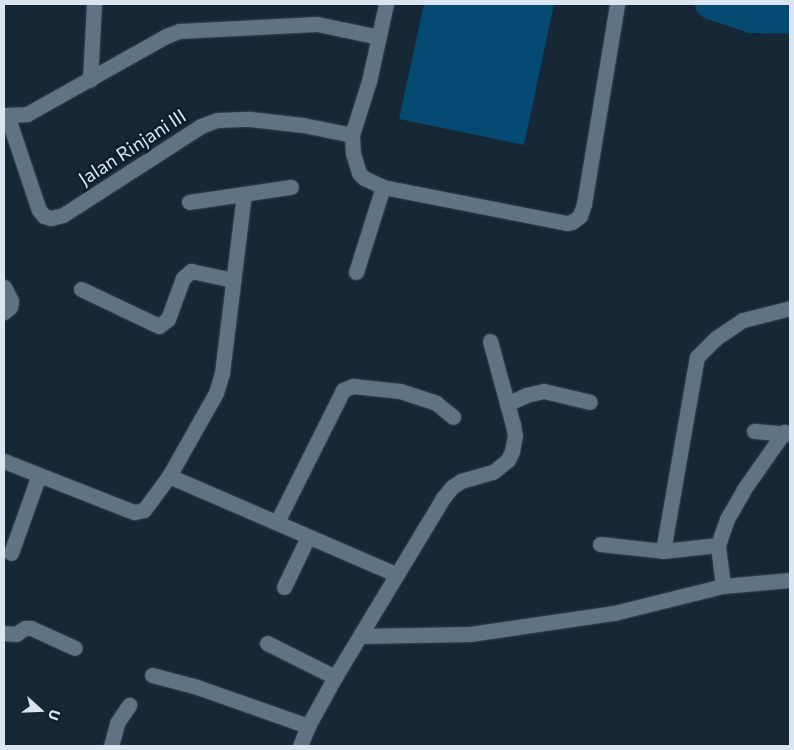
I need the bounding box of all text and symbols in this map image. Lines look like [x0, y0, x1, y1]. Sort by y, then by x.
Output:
street label: Jalan Rinjani III [74, 104, 190, 190]
north arrow [15, 685, 65, 735]
text: U [45, 708, 64, 723]

